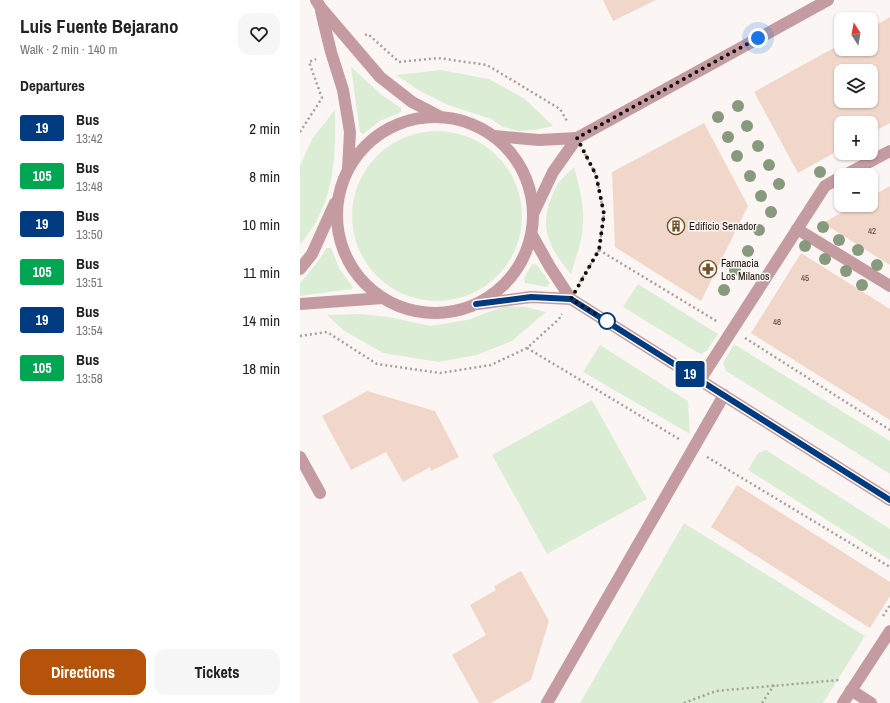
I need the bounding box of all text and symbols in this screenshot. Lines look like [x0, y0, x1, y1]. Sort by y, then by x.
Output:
north arrow [834, 12, 878, 56]
map controls [834, 12, 878, 212]
text: Luis Fuente Bejarano [20, 13, 178, 39]
button: heart [238, 13, 280, 55]
your location [748, 28, 768, 48]
text: Walk · 2 min · 140 m [20, 41, 117, 58]
button: layers [834, 64, 878, 108]
text: Departures [20, 75, 85, 96]
text: Bus [76, 109, 99, 130]
button: + [834, 116, 878, 160]
text: 2 min [249, 118, 280, 139]
text: 19 [36, 119, 48, 137]
text: 13:42 [76, 130, 103, 147]
text: Bus [76, 157, 99, 178]
text: 8 min [249, 166, 280, 187]
text: 105 [32, 167, 52, 185]
button: − [834, 168, 878, 212]
text: 13:48 [76, 178, 103, 195]
text: Bus [76, 205, 99, 226]
text: 10 min [242, 214, 280, 235]
text: 19 [36, 215, 48, 233]
building icon: Edificio Senador [666, 216, 686, 236]
place label: Edificio Senador [689, 219, 756, 233]
house number: 42 [868, 225, 876, 237]
text: 13:50 [76, 226, 103, 243]
text: Bus [76, 253, 99, 274]
place label: Farmacia Los Milanos [721, 256, 770, 283]
pharmacy icon: Farmacia Los Milanos [698, 259, 718, 279]
text: 11 min [243, 262, 280, 283]
text: 105 [32, 263, 52, 281]
house number: 45 [801, 272, 809, 284]
text: 13:51 [76, 274, 103, 291]
text: Bus [76, 301, 99, 322]
text: 14 min [242, 310, 280, 331]
text: 19 [36, 311, 48, 329]
unlabelled marker [598, 312, 616, 330]
house number: 48 [773, 316, 781, 328]
text: 13:54 [76, 322, 103, 339]
text: Bus [76, 349, 99, 370]
text: 18 min [242, 358, 280, 379]
text: 105 [32, 359, 52, 377]
line badge: 19 [672, 361, 708, 387]
text: 19 [684, 365, 696, 383]
text: 13:58 [76, 370, 103, 387]
button: Directions [20, 649, 146, 695]
button: Tickets [154, 649, 280, 695]

